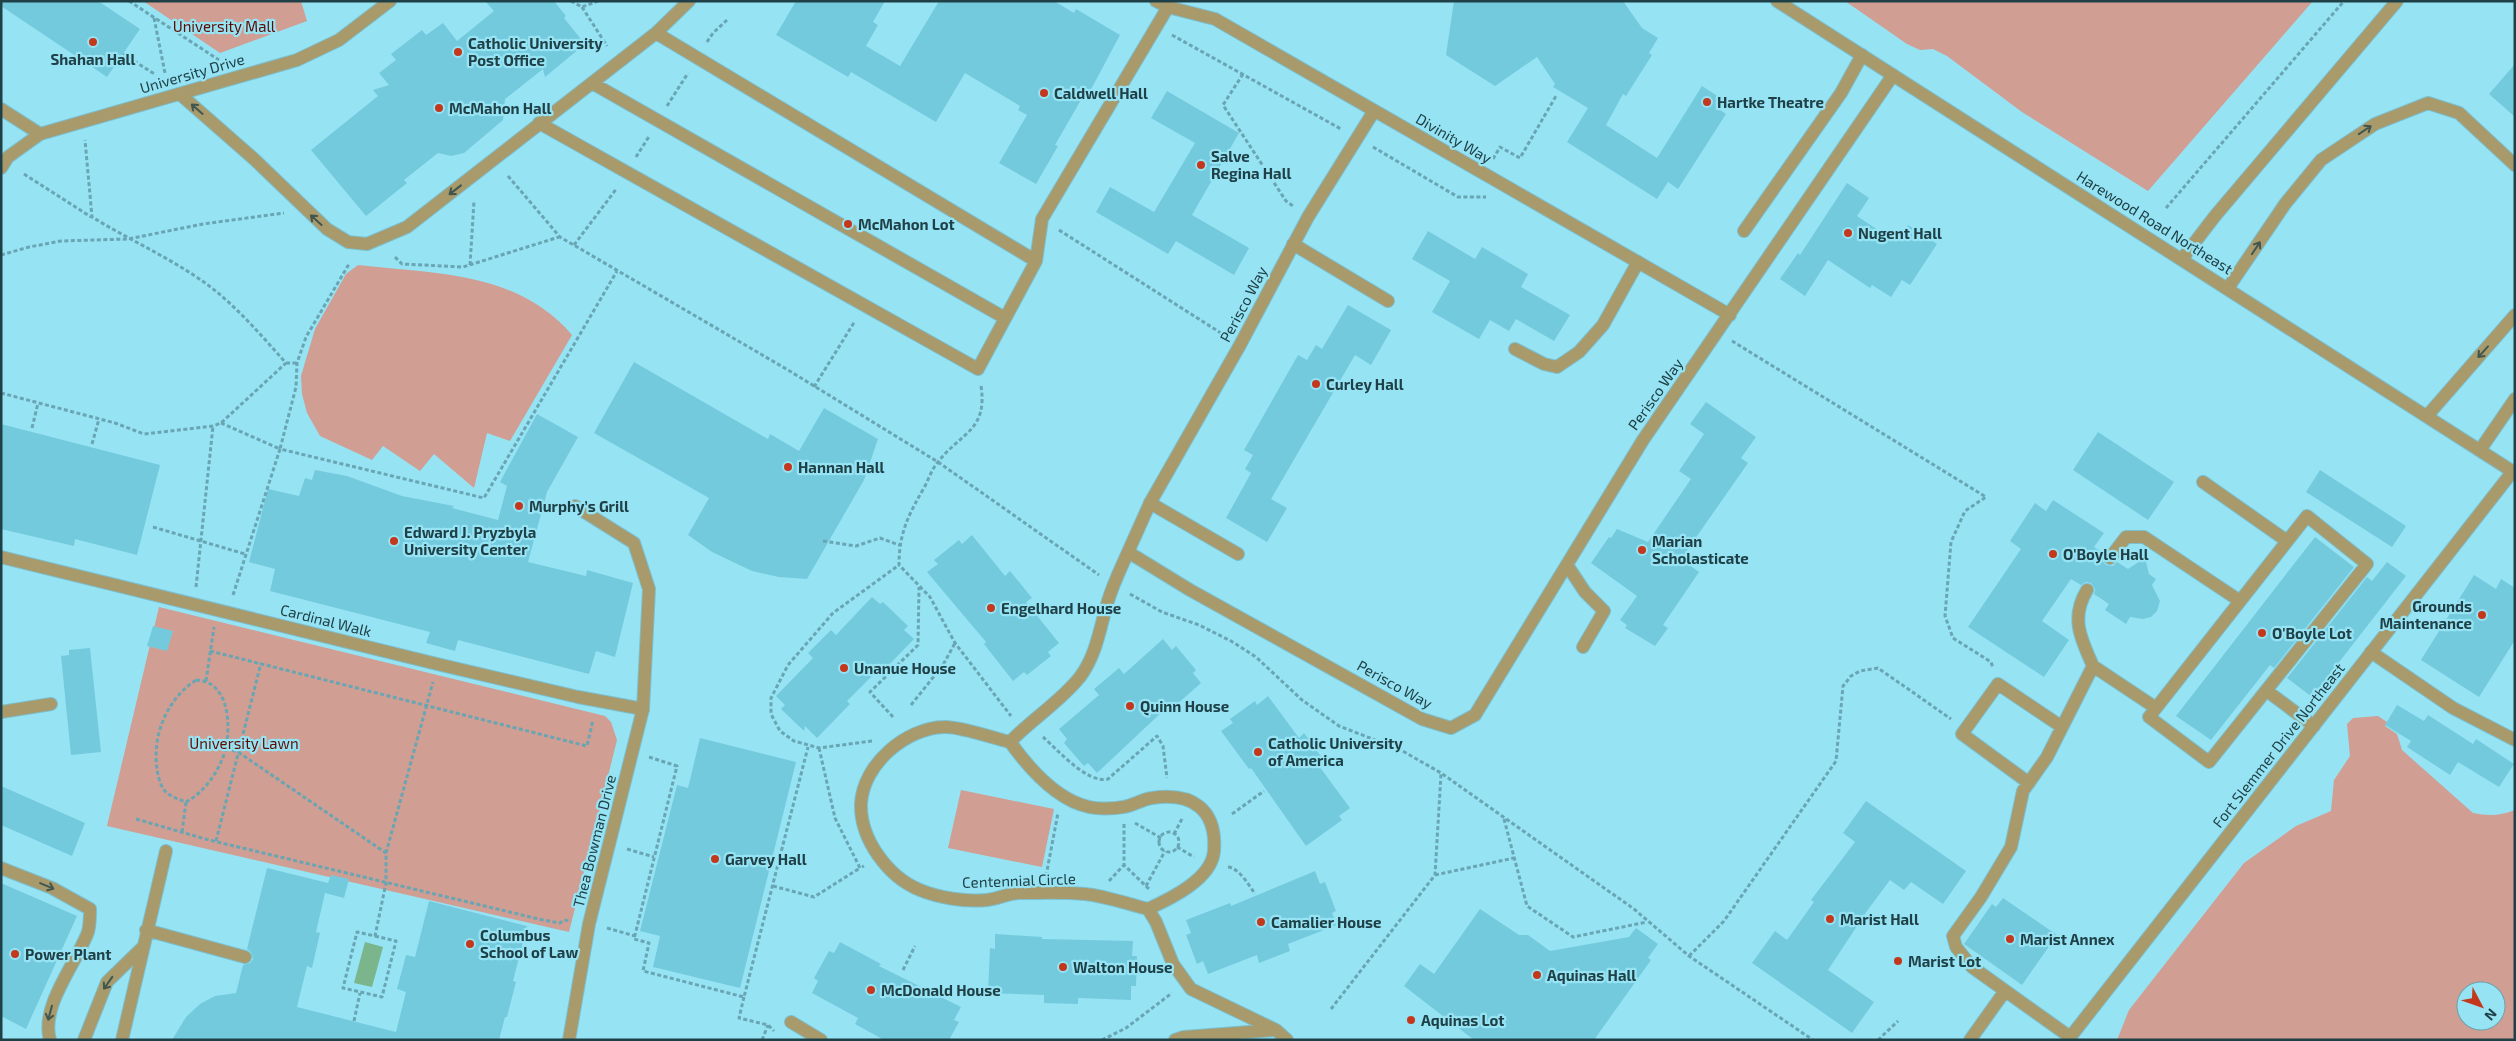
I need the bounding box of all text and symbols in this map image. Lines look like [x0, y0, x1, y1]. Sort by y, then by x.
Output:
park label: University Mall [173, 17, 276, 35]
place label: Catholic University Post Office [468, 34, 603, 69]
marker: Shahan Hall [87, 36, 99, 48]
marker: Catholic University Post Office [452, 46, 464, 58]
street label: University Drive [138, 49, 246, 97]
place label: Shahan Hall [51, 50, 136, 68]
place label: Caldwell Hall [1054, 84, 1148, 102]
marker: Caldwell Hall [1038, 87, 1050, 99]
place label: Hartke Theatre [1717, 93, 1824, 111]
marker: Hartke Theatre [1701, 96, 1713, 108]
place label: McMahon Hall [449, 99, 552, 117]
marker: McMahon Hall [433, 102, 445, 114]
one-way arrow [191, 104, 204, 115]
street label: Divinity Way [1413, 109, 1495, 167]
one-way arrow [2358, 125, 2372, 135]
place label: Salve Regina Hall [1211, 147, 1292, 182]
marker: Salve Regina Hall [1195, 159, 1207, 171]
street label: Harewood Road Northeast [2074, 167, 2237, 278]
one-way arrow [448, 184, 461, 195]
one-way arrow [309, 214, 322, 225]
place label: McMahon Lot [858, 215, 955, 233]
marker: McMahon Lot [842, 218, 854, 230]
place label: Nugent Hall [1858, 224, 1942, 242]
marker: Nugent Hall [1842, 227, 1854, 239]
one-way arrow [2251, 241, 2261, 255]
street label: Perisco Way [1216, 263, 1271, 345]
one-way arrow [2477, 346, 2489, 359]
street label: Perisco Way [1624, 355, 1686, 433]
place label: Curley Hall [1326, 375, 1404, 394]
marker: Curley Hall [1310, 378, 1322, 390]
place label: Hannan Hall [798, 458, 885, 476]
marker: Hannan Hall [782, 461, 794, 473]
place label: Murphy’s Grill [529, 497, 629, 516]
marker: Murphy’s Grill [513, 500, 525, 512]
place label: Edward J. Pryzbyla University Center [404, 523, 536, 559]
place label: Marian Scholasticate [1652, 532, 1749, 567]
marker: Edward J. Pryzbyla University Center [388, 535, 400, 547]
marker: Marian Scholasticate [1636, 544, 1648, 556]
place label: O'Boyle Hall [2063, 545, 2149, 564]
marker: O'Boyle Hall [2047, 548, 2059, 560]
place label: Grounds Maintenance [2379, 597, 2472, 632]
place label: Engelhard House [1001, 599, 1121, 617]
street label: Cardinal Walk [278, 600, 374, 640]
marker: Engelhard House [985, 602, 997, 614]
marker: Grounds Maintenance [2476, 609, 2488, 621]
place label: O'Boyle Lot [2272, 624, 2352, 643]
marker: O'Boyle Lot [2256, 627, 2268, 639]
street label: Perisco Way [1354, 656, 1436, 712]
place label: Unanue House [854, 659, 956, 677]
street label: Fort Slemmer Drive Northeast [2208, 659, 2348, 831]
marker: Unanue House [838, 662, 850, 674]
place label: Quinn House [1140, 697, 1229, 716]
marker: Quinn House [1124, 700, 1136, 712]
park label: University Lawn [189, 734, 299, 752]
place label: Catholic University of America [1268, 734, 1403, 769]
marker: Catholic University of America [1252, 746, 1264, 758]
street label: Thea Bowman Drive [569, 773, 619, 909]
place label: Garvey Hall [725, 850, 807, 869]
marker: Garvey Hall [709, 853, 721, 865]
street label: Centennial Circle [962, 869, 1076, 891]
one-way arrow [39, 882, 54, 891]
place label: Marist Hall [1840, 910, 1919, 928]
place label: Camalier House [1271, 913, 1382, 931]
marker: Marist Hall [1824, 913, 1836, 925]
marker: Camalier House [1255, 916, 1267, 928]
place label: Columbus School of Law [480, 926, 578, 961]
place label: Marist Annex [2020, 930, 2115, 948]
marker: Marist Annex [2004, 933, 2016, 945]
marker: Columbus School of Law [464, 938, 476, 950]
place label: Power Plant [25, 945, 111, 963]
marker: Power Plant [9, 948, 21, 960]
place label: Marist Lot [1908, 952, 1981, 970]
marker: Marist Lot [1892, 955, 1904, 967]
place label: Walton House [1073, 958, 1173, 976]
marker: Walton House [1057, 961, 1069, 973]
place label: Aquinas Hall [1547, 966, 1636, 984]
marker: Aquinas Hall [1531, 969, 1543, 981]
one-way arrow [103, 976, 114, 990]
place label: McDonald House [881, 981, 1001, 999]
north arrow [2456, 981, 2506, 1031]
marker: McDonald House [865, 984, 877, 996]
one-way arrow [45, 1005, 54, 1021]
text: N [2481, 1005, 2501, 1024]
place label: Aquinas Lot [1421, 1011, 1505, 1029]
marker: Aquinas Lot [1405, 1014, 1417, 1026]

